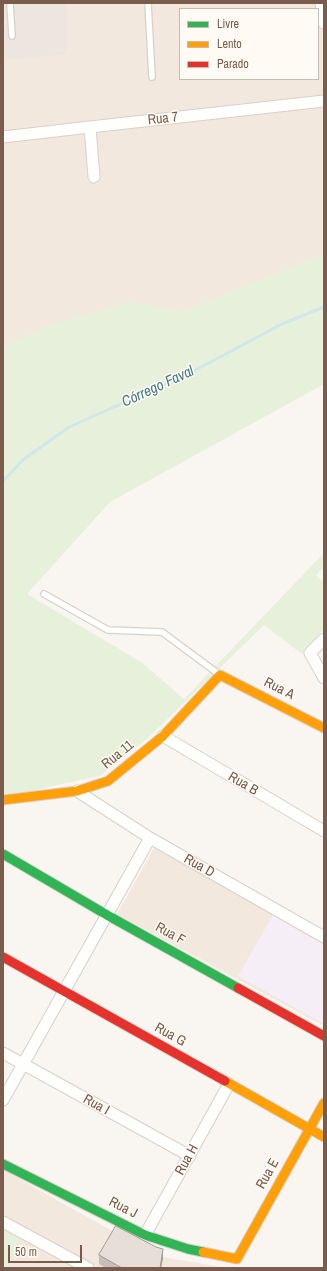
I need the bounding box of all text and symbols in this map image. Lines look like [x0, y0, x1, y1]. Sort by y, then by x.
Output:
legend [179, 8, 319, 80]
text: Livre [217, 16, 239, 32]
text: Lento [217, 36, 242, 52]
text: Parado [217, 56, 249, 72]
street label: Rua 7 [147, 109, 179, 129]
water label: Córrego Faval [119, 362, 197, 412]
street label: Rua A [261, 674, 297, 704]
street label: Rua 11 [99, 737, 137, 773]
street label: Rua B [225, 769, 261, 799]
street label: Rua D [181, 851, 217, 881]
street label: Rua F [152, 919, 188, 949]
street label: Rua G [151, 1020, 189, 1050]
street label: Rua I [80, 1091, 112, 1119]
street label: Rua H [172, 1142, 202, 1178]
street label: Rua E [253, 1156, 283, 1192]
street label: Rua J [106, 1194, 140, 1222]
scale bar [10, 1237, 84, 1263]
text: 50 m [15, 1244, 37, 1260]

